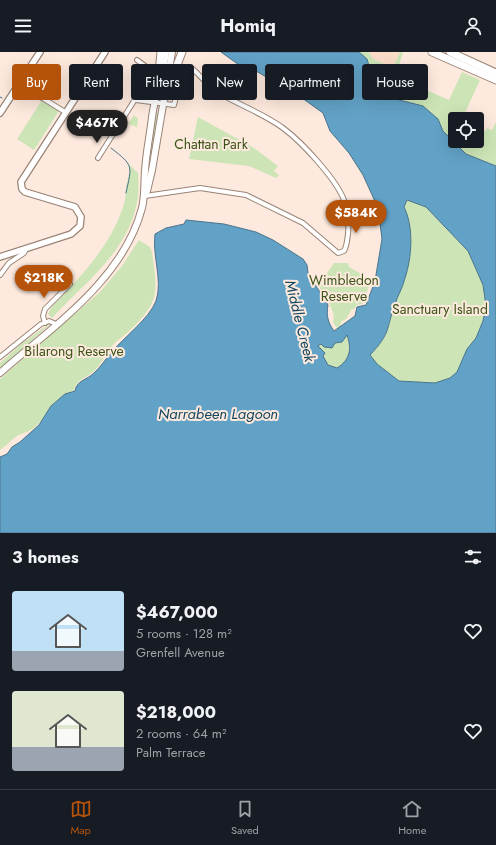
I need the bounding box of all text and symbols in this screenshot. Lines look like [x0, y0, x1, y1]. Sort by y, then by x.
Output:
text: Homiq [220, 13, 276, 39]
icon: menu [12, 15, 34, 37]
icon: person [462, 15, 484, 37]
chip: Buy [12, 64, 61, 100]
chip: Rent [69, 64, 123, 100]
chip: Filters [131, 64, 194, 100]
chip: New [202, 64, 257, 100]
chip: Apartment [265, 64, 354, 100]
chip: House [362, 64, 428, 100]
pin: $467K [69, 110, 125, 144]
map controls [448, 112, 484, 148]
button: locate [448, 112, 484, 148]
text: $467K [76, 113, 118, 132]
park label: Chattan Park [174, 134, 249, 154]
pin: $584K [328, 200, 384, 234]
text: $584K [335, 203, 377, 222]
pin: $218K [16, 265, 72, 299]
text: $218K [24, 268, 64, 287]
park label: Wimbledon Reserve [309, 270, 379, 306]
water label: Middle Creek [279, 278, 321, 365]
park label: Sanctuary Island [392, 299, 488, 319]
park label: Bilarong Reserve [24, 341, 124, 361]
water label: Narrabeen Lagoon [158, 403, 278, 425]
text: 3 homes [12, 545, 79, 569]
icon: filters [462, 546, 484, 568]
text: $467,000 [136, 600, 218, 624]
icon: home [44, 607, 92, 655]
icon: heart [462, 620, 484, 642]
text: 5 rooms · 128 m² [136, 624, 232, 643]
text: Grenfell Avenue [136, 643, 225, 662]
text: $218,000 [136, 700, 216, 724]
icon: home [44, 707, 92, 755]
icon: heart [462, 720, 484, 742]
text: 2 rooms · 64 m² [136, 724, 226, 743]
text: Palm Terrace [136, 743, 206, 762]
tab: Map [70, 798, 92, 838]
tab: Saved [231, 798, 259, 838]
tab: Home [398, 798, 426, 838]

